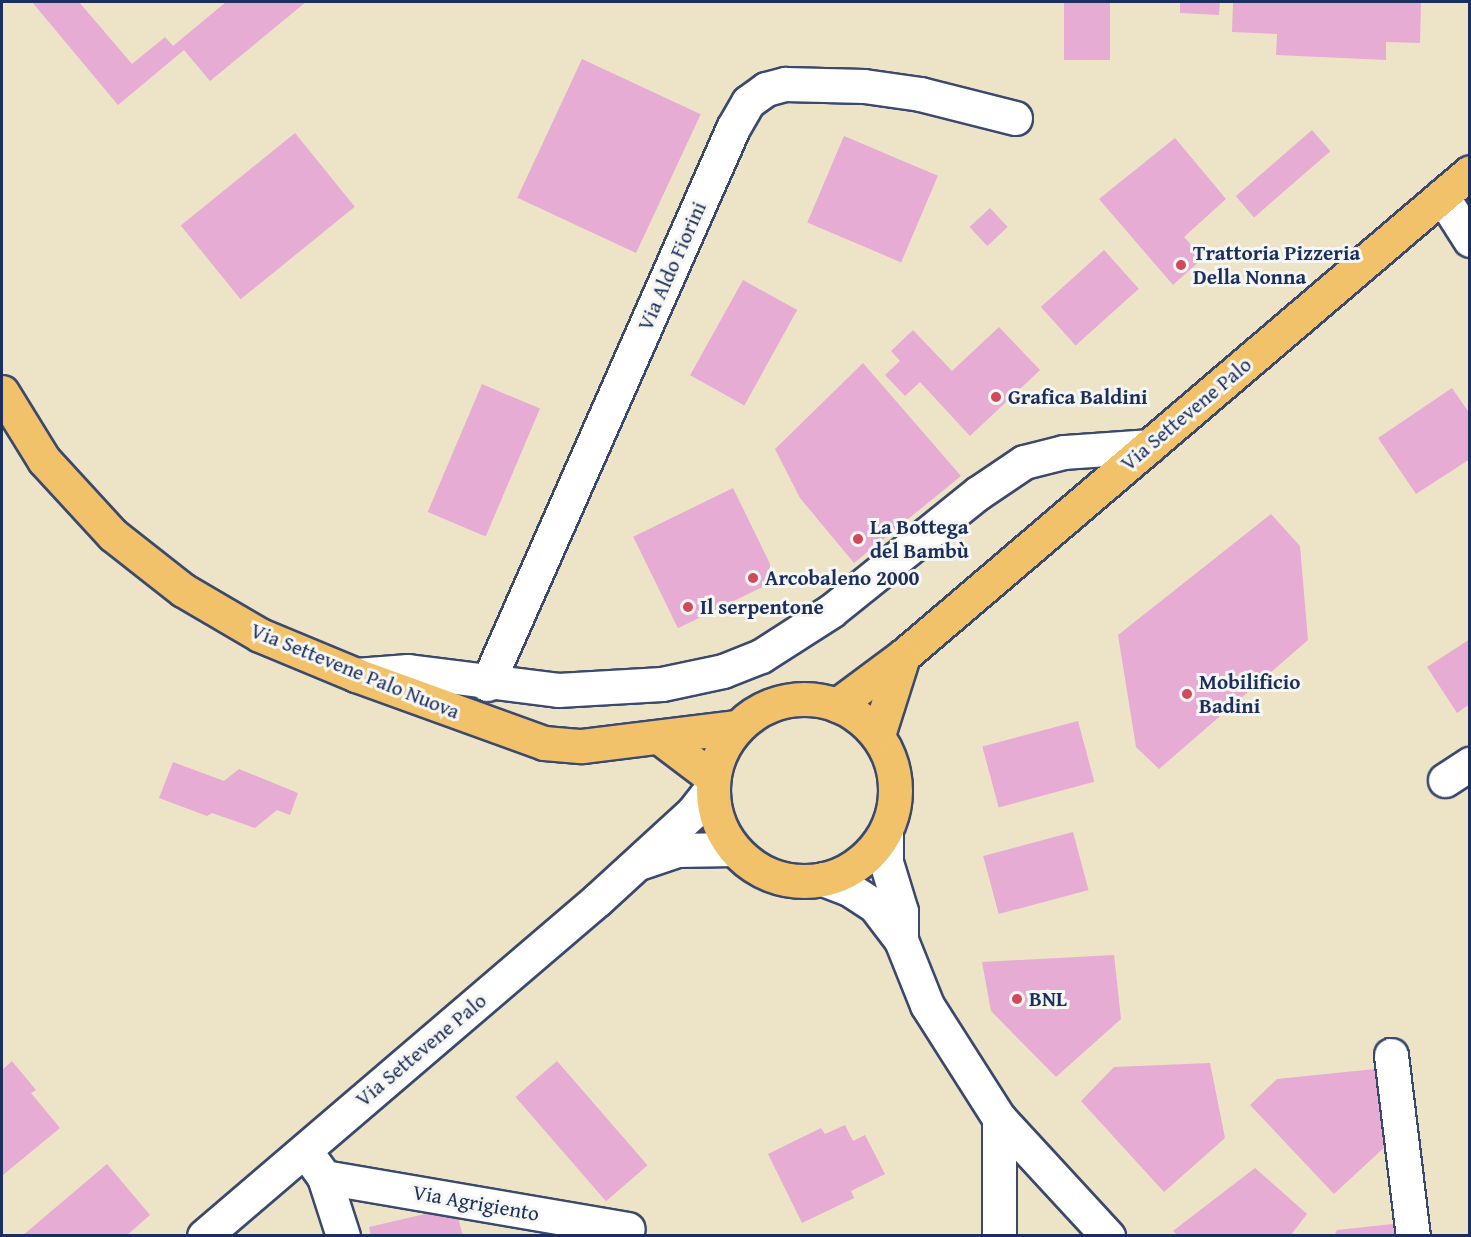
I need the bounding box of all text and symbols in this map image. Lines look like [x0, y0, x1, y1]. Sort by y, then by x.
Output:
street label: Via Aldo Fiorini [632, 198, 712, 334]
place label: Trattoria Pizzeria Della Nonna [1193, 240, 1360, 290]
marker: Trattoria Pizzeria Della Nonna [1174, 258, 1188, 272]
street label: Via Settevene Palo [1116, 352, 1256, 476]
place label: Grafica Baldini [1008, 384, 1148, 410]
marker: Grafica Baldini [989, 390, 1003, 404]
place label: La Bottega del Bambù [870, 514, 969, 564]
marker: La Bottega del Bambù [851, 532, 865, 546]
place label: Arcobaleno 2000 [765, 565, 919, 591]
marker: Arcobaleno 2000 [746, 571, 760, 585]
place label: Il serpentone [700, 594, 824, 620]
marker: Il serpentone [681, 600, 695, 614]
street label: Via Settevene Palo Nuova [247, 618, 463, 724]
place label: Mobilificio Badini [1199, 669, 1300, 719]
marker: Mobilificio Badini [1180, 687, 1194, 701]
place label: BNL [1029, 986, 1067, 1012]
street label: Via Settevene Palo [351, 988, 491, 1112]
marker: BNL [1010, 992, 1024, 1006]
street label: Via Agrigiento [411, 1179, 541, 1227]

